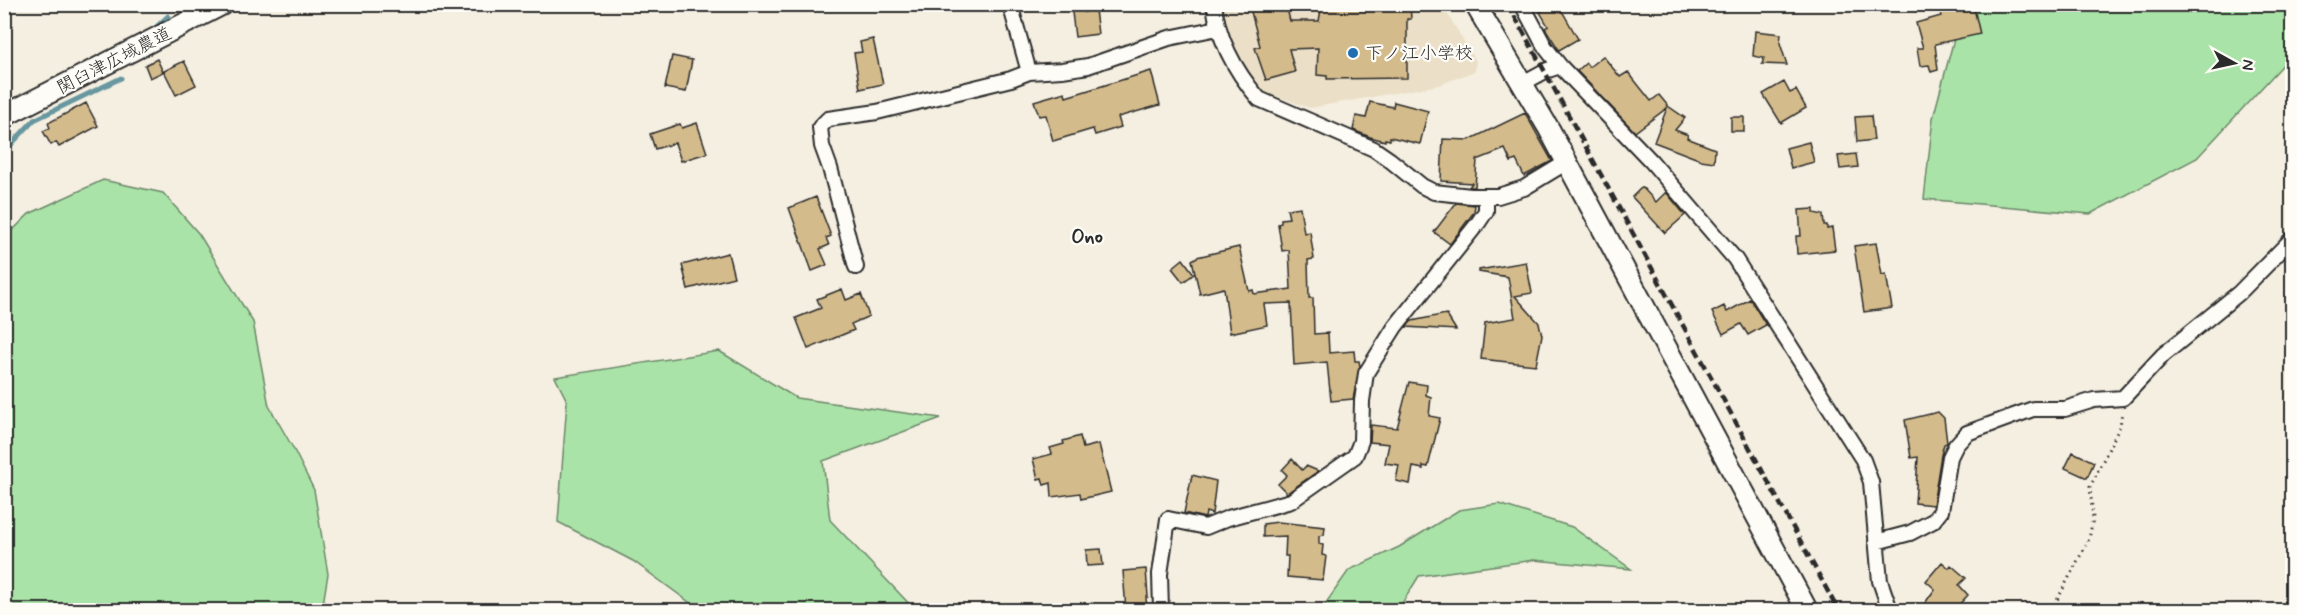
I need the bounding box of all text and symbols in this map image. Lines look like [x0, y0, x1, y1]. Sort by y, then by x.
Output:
street label: 関臼津広域農道 [53, 22, 176, 100]
north arrow [2204, 33, 2264, 93]
place label: 下ノ江小学校 [1365, 42, 1473, 66]
marker: 下ノ江小学校 [1346, 46, 1360, 60]
text: N [2236, 58, 2259, 72]
district label: Ono [1071, 224, 1103, 251]

